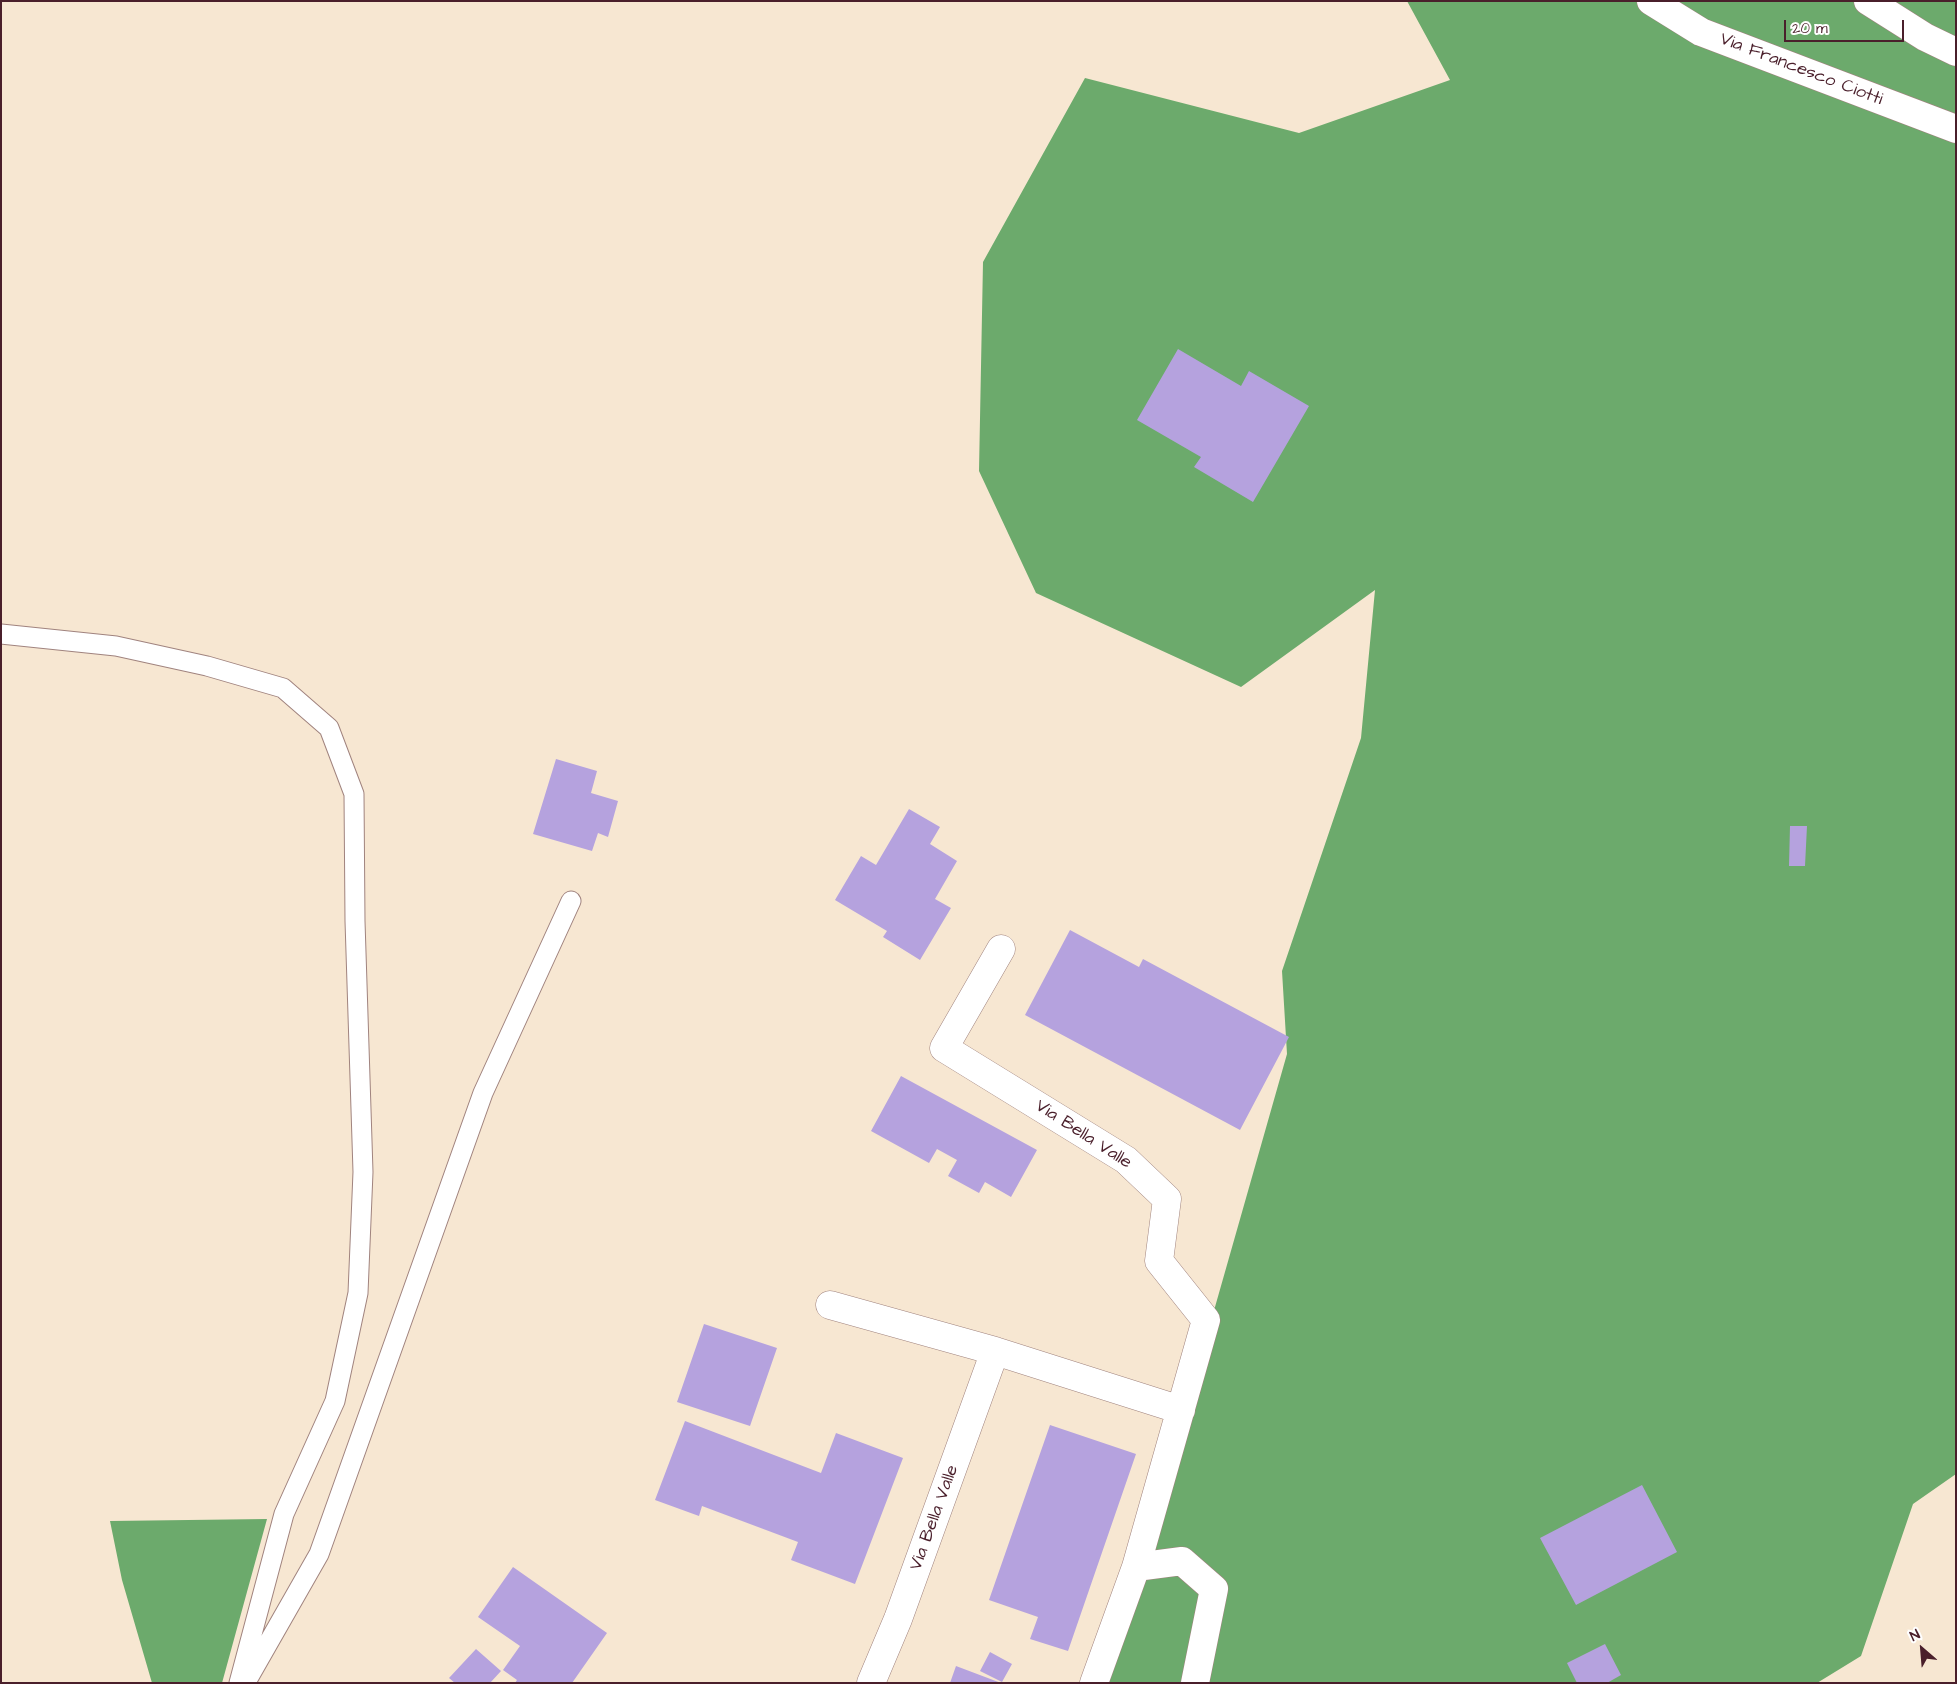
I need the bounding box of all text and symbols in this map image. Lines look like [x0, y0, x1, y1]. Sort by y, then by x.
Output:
scale bar [1787, 10, 1907, 42]
text: 20 m [1792, 18, 1828, 39]
street label: Via Francesco Ciotti [1717, 29, 1885, 111]
street label: Via Bella Valle [1031, 1096, 1135, 1174]
street label: Via Bella Valle [906, 1462, 964, 1574]
north arrow [1897, 1624, 1947, 1674]
text: N [1907, 1625, 1924, 1647]

